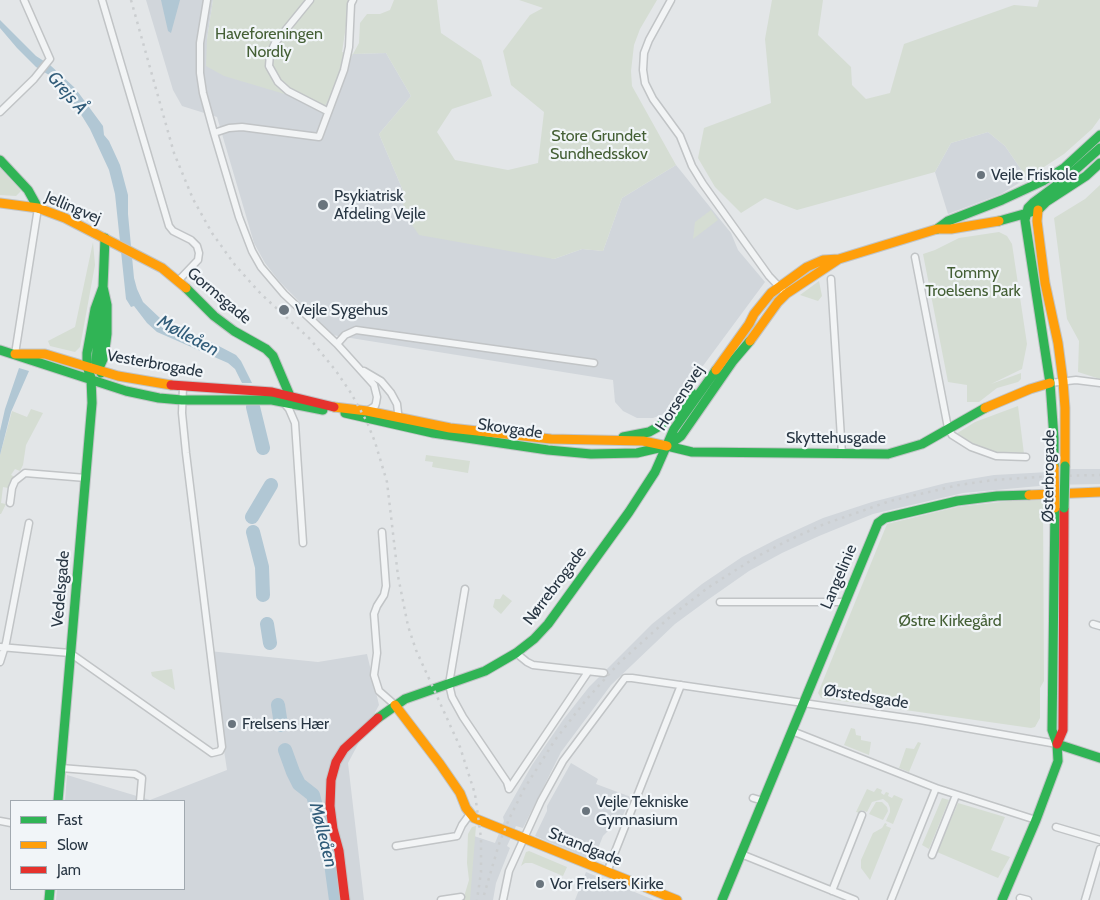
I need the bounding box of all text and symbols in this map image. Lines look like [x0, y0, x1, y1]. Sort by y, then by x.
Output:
park label: Haveforeningen Nordly [215, 24, 323, 62]
water label: Grejs Å [43, 67, 91, 119]
park label: Store Grundet Sundhedsskov [550, 126, 648, 164]
place label: Vejle Friskole [991, 165, 1077, 185]
marker: Vejle Friskole [975, 169, 987, 181]
place label: Psykiatrisk Afdeling Vejle [334, 186, 426, 224]
street label: Jellingvej [42, 188, 104, 228]
marker: Psykiatrisk Afdeling Vejle [316, 198, 330, 212]
park label: Tommy Troelsens Park [925, 263, 1021, 301]
street label: Gormsgade [183, 264, 255, 328]
place label: Vejle Sygehus [295, 300, 388, 320]
marker: Vejle Sygehus [277, 303, 291, 317]
water label: Mølleåen [154, 311, 222, 361]
street label: Vesterbrogade [105, 346, 205, 382]
street label: Horsensvej [652, 361, 708, 435]
street label: Skovgade [476, 415, 544, 443]
street label: Skyttehusgade [786, 428, 886, 448]
street label: Østerbrogade [1039, 430, 1059, 522]
street label: Langelinie [817, 542, 861, 612]
street label: Nørrebrogade [519, 543, 591, 629]
street label: Vedelsgade [48, 550, 74, 628]
park label: Østre Kirkegård [898, 611, 1002, 631]
street label: Ørstedsgade [822, 681, 910, 713]
place label: Frelsens Hær [242, 714, 329, 734]
marker: Frelsens Hær [226, 718, 238, 730]
place label: Vejle Tekniske Gymnasium [596, 792, 688, 830]
legend [10, 800, 185, 890]
water label: Mølleåen [305, 800, 341, 870]
marker: Vejle Tekniske Gymnasium [580, 805, 592, 817]
text: Fast [57, 811, 82, 829]
street label: Strandgade [545, 824, 625, 870]
text: Slow [57, 836, 88, 854]
text: Jam [57, 861, 81, 879]
place label: Vor Frelsers Kirke [550, 874, 664, 894]
marker: Vor Frelsers Kirke [534, 878, 546, 890]

